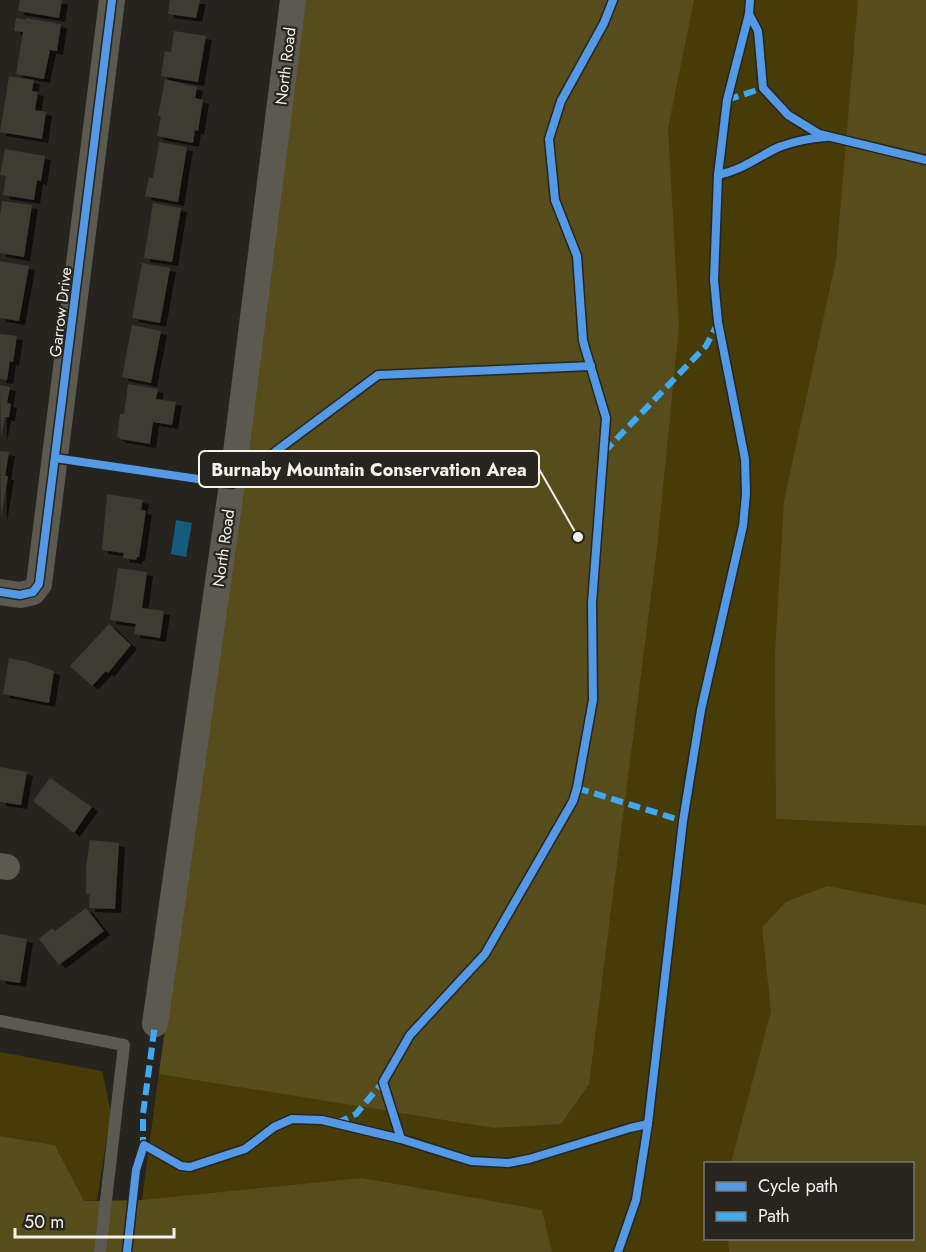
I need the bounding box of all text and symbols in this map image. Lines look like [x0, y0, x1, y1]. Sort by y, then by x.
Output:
street label: North Road [269, 26, 302, 106]
street label: Garrow Drive [44, 266, 77, 358]
callout: Burnaby Mountain Conservation Area [199, 451, 539, 487]
text: Burnaby Mountain Conservation Area [211, 457, 527, 483]
street label: North Road [207, 508, 240, 588]
legend [704, 1162, 914, 1240]
text: Cycle path [758, 1173, 838, 1199]
scale bar [15, 1201, 174, 1239]
text: Path [758, 1203, 790, 1229]
text: 50 m [24, 1209, 64, 1235]

